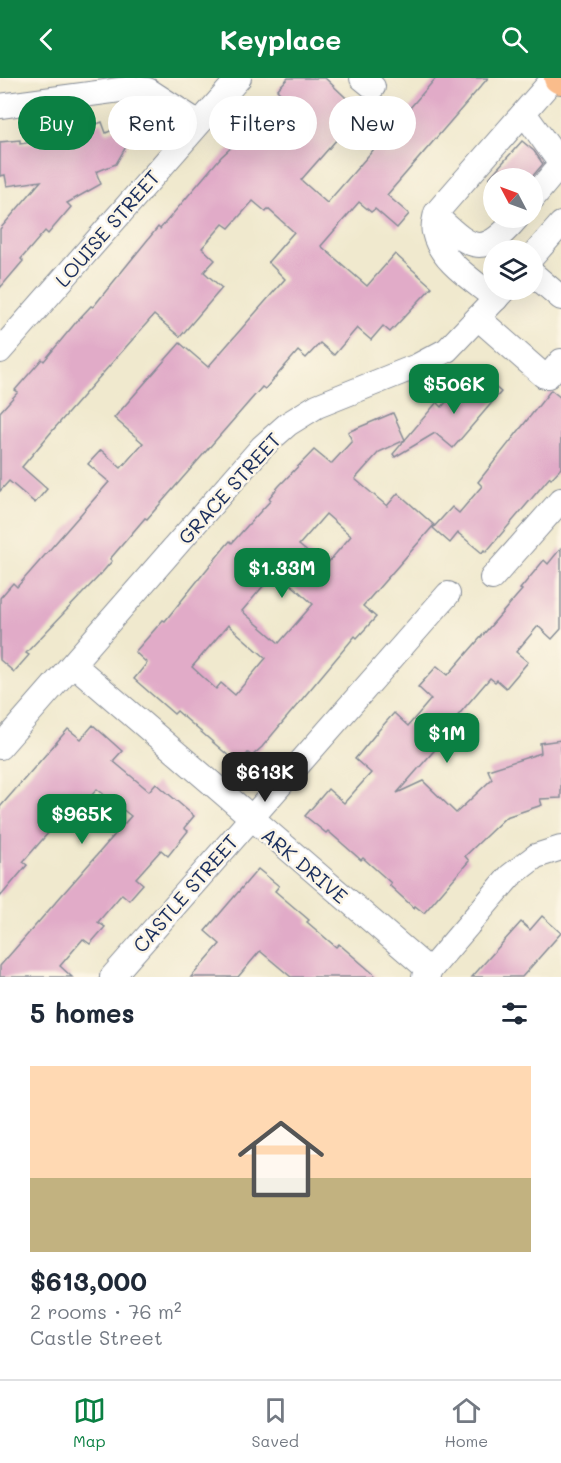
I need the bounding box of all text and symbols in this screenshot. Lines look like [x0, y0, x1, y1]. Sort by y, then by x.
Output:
text: Keyplace [220, 22, 341, 57]
icon: back [30, 23, 63, 56]
icon: search [498, 23, 531, 56]
chip: Buy [18, 96, 96, 150]
chip: Rent [108, 96, 197, 150]
chip: Filters [209, 96, 317, 150]
chip: New [329, 96, 416, 150]
street label: LOUISE STREET [49, 164, 165, 292]
north arrow [483, 168, 543, 228]
map controls [483, 168, 543, 300]
button: layers [483, 240, 543, 300]
pin: $506K [412, 364, 496, 415]
text: $506K [423, 370, 485, 396]
street label: GRACE STREET [172, 427, 286, 549]
pin: $1.33M [233, 548, 331, 599]
text: $1.33M [248, 554, 316, 580]
pin: $1M [418, 713, 476, 764]
text: $1M [428, 719, 466, 745]
pin: $613K [223, 752, 307, 803]
text: $613K [236, 758, 294, 784]
pin: $965K [40, 794, 124, 845]
text: $965K [51, 800, 113, 826]
street label: ARK DRIVE [256, 821, 354, 909]
street label: CASTLE STREET [127, 829, 243, 957]
text: 5 homes [30, 996, 135, 1030]
icon: filters [498, 997, 531, 1030]
icon: home [227, 1105, 335, 1213]
text: $613,000 [30, 1264, 147, 1298]
text: 2 rooms · 76 m² [30, 1298, 182, 1324]
text: Castle Street [30, 1324, 163, 1350]
tab: Map [73, 1394, 106, 1451]
tab: Saved [251, 1394, 299, 1451]
tab: Home [445, 1394, 488, 1451]

